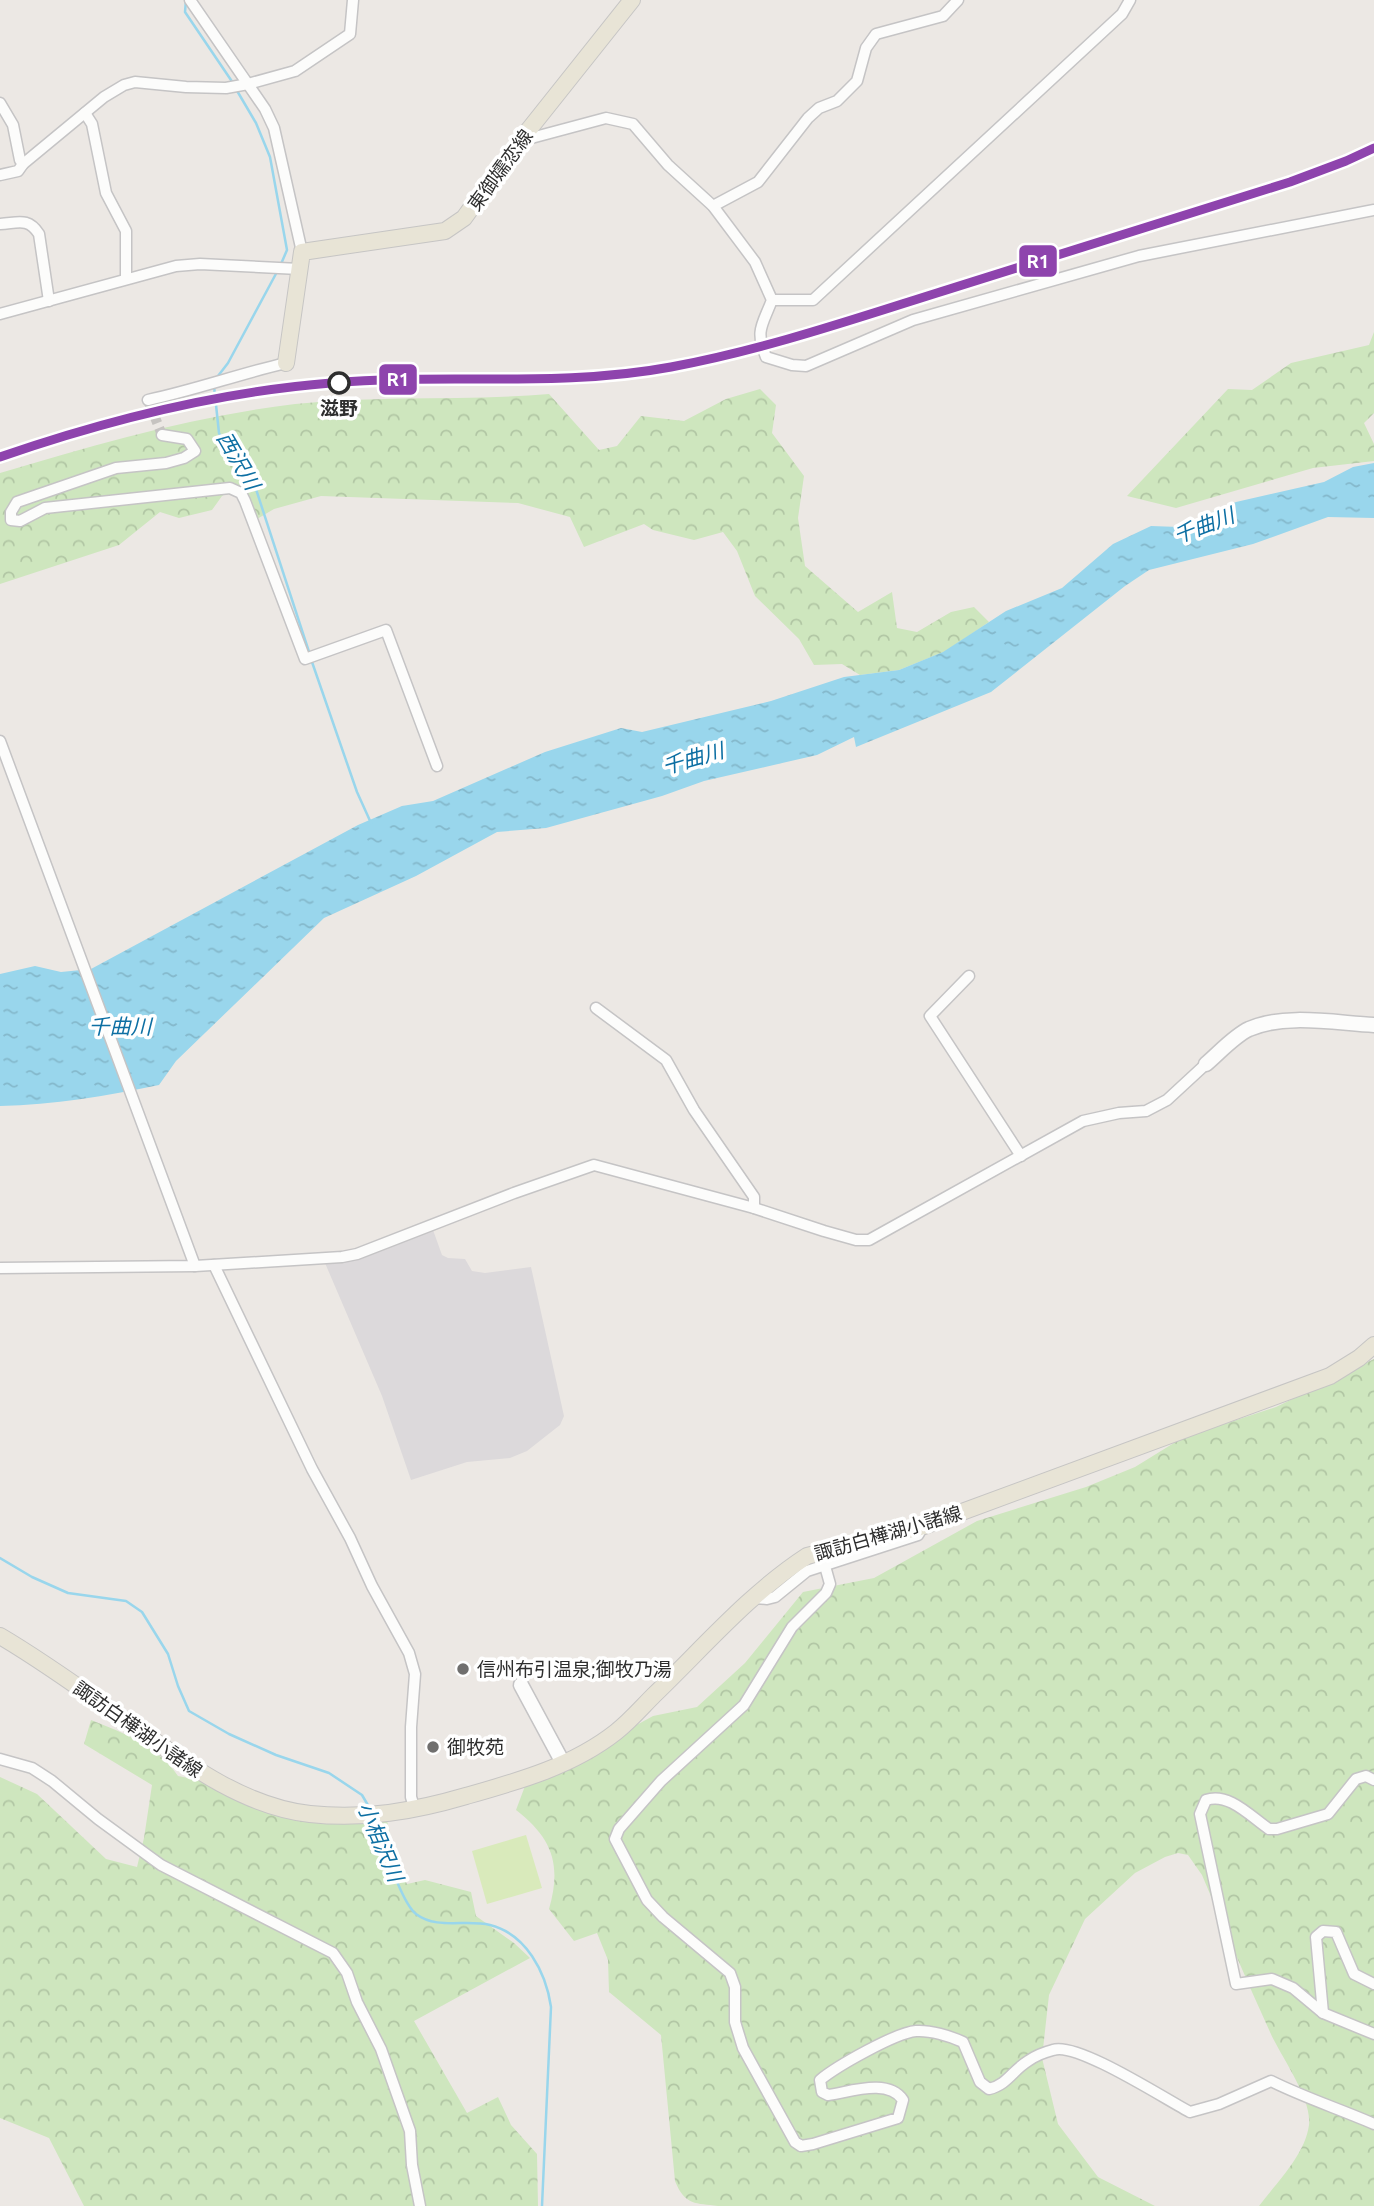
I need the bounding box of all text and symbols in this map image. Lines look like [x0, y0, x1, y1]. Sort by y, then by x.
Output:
street label: 東御嬬恋線 [463, 125, 537, 215]
line badge: R1 [1018, 244, 1058, 278]
text: R1 [1026, 250, 1050, 272]
line badge: R1 [378, 363, 418, 396]
text: R1 [386, 368, 410, 390]
marker: 滋野 [328, 372, 350, 394]
place label: 滋野 [320, 397, 358, 419]
water label: 西沢川 [213, 427, 266, 496]
water label: 千曲川 [1170, 502, 1239, 548]
water label: 千曲川 [659, 737, 728, 778]
water label: 千曲川 [89, 1014, 153, 1038]
street label: 諏訪白樺湖小諸線 [812, 1501, 964, 1565]
place label: 信州布引温泉;御牧乃湯 [477, 1658, 672, 1680]
marker: 信州布引温泉;御牧乃湯 [455, 1661, 471, 1677]
street label: 諏訪白樺湖小諸線 [69, 1676, 207, 1782]
place label: 御牧苑 [447, 1736, 504, 1758]
marker: 御牧苑 [425, 1739, 441, 1755]
water label: 小相沢川 [353, 1798, 409, 1887]

